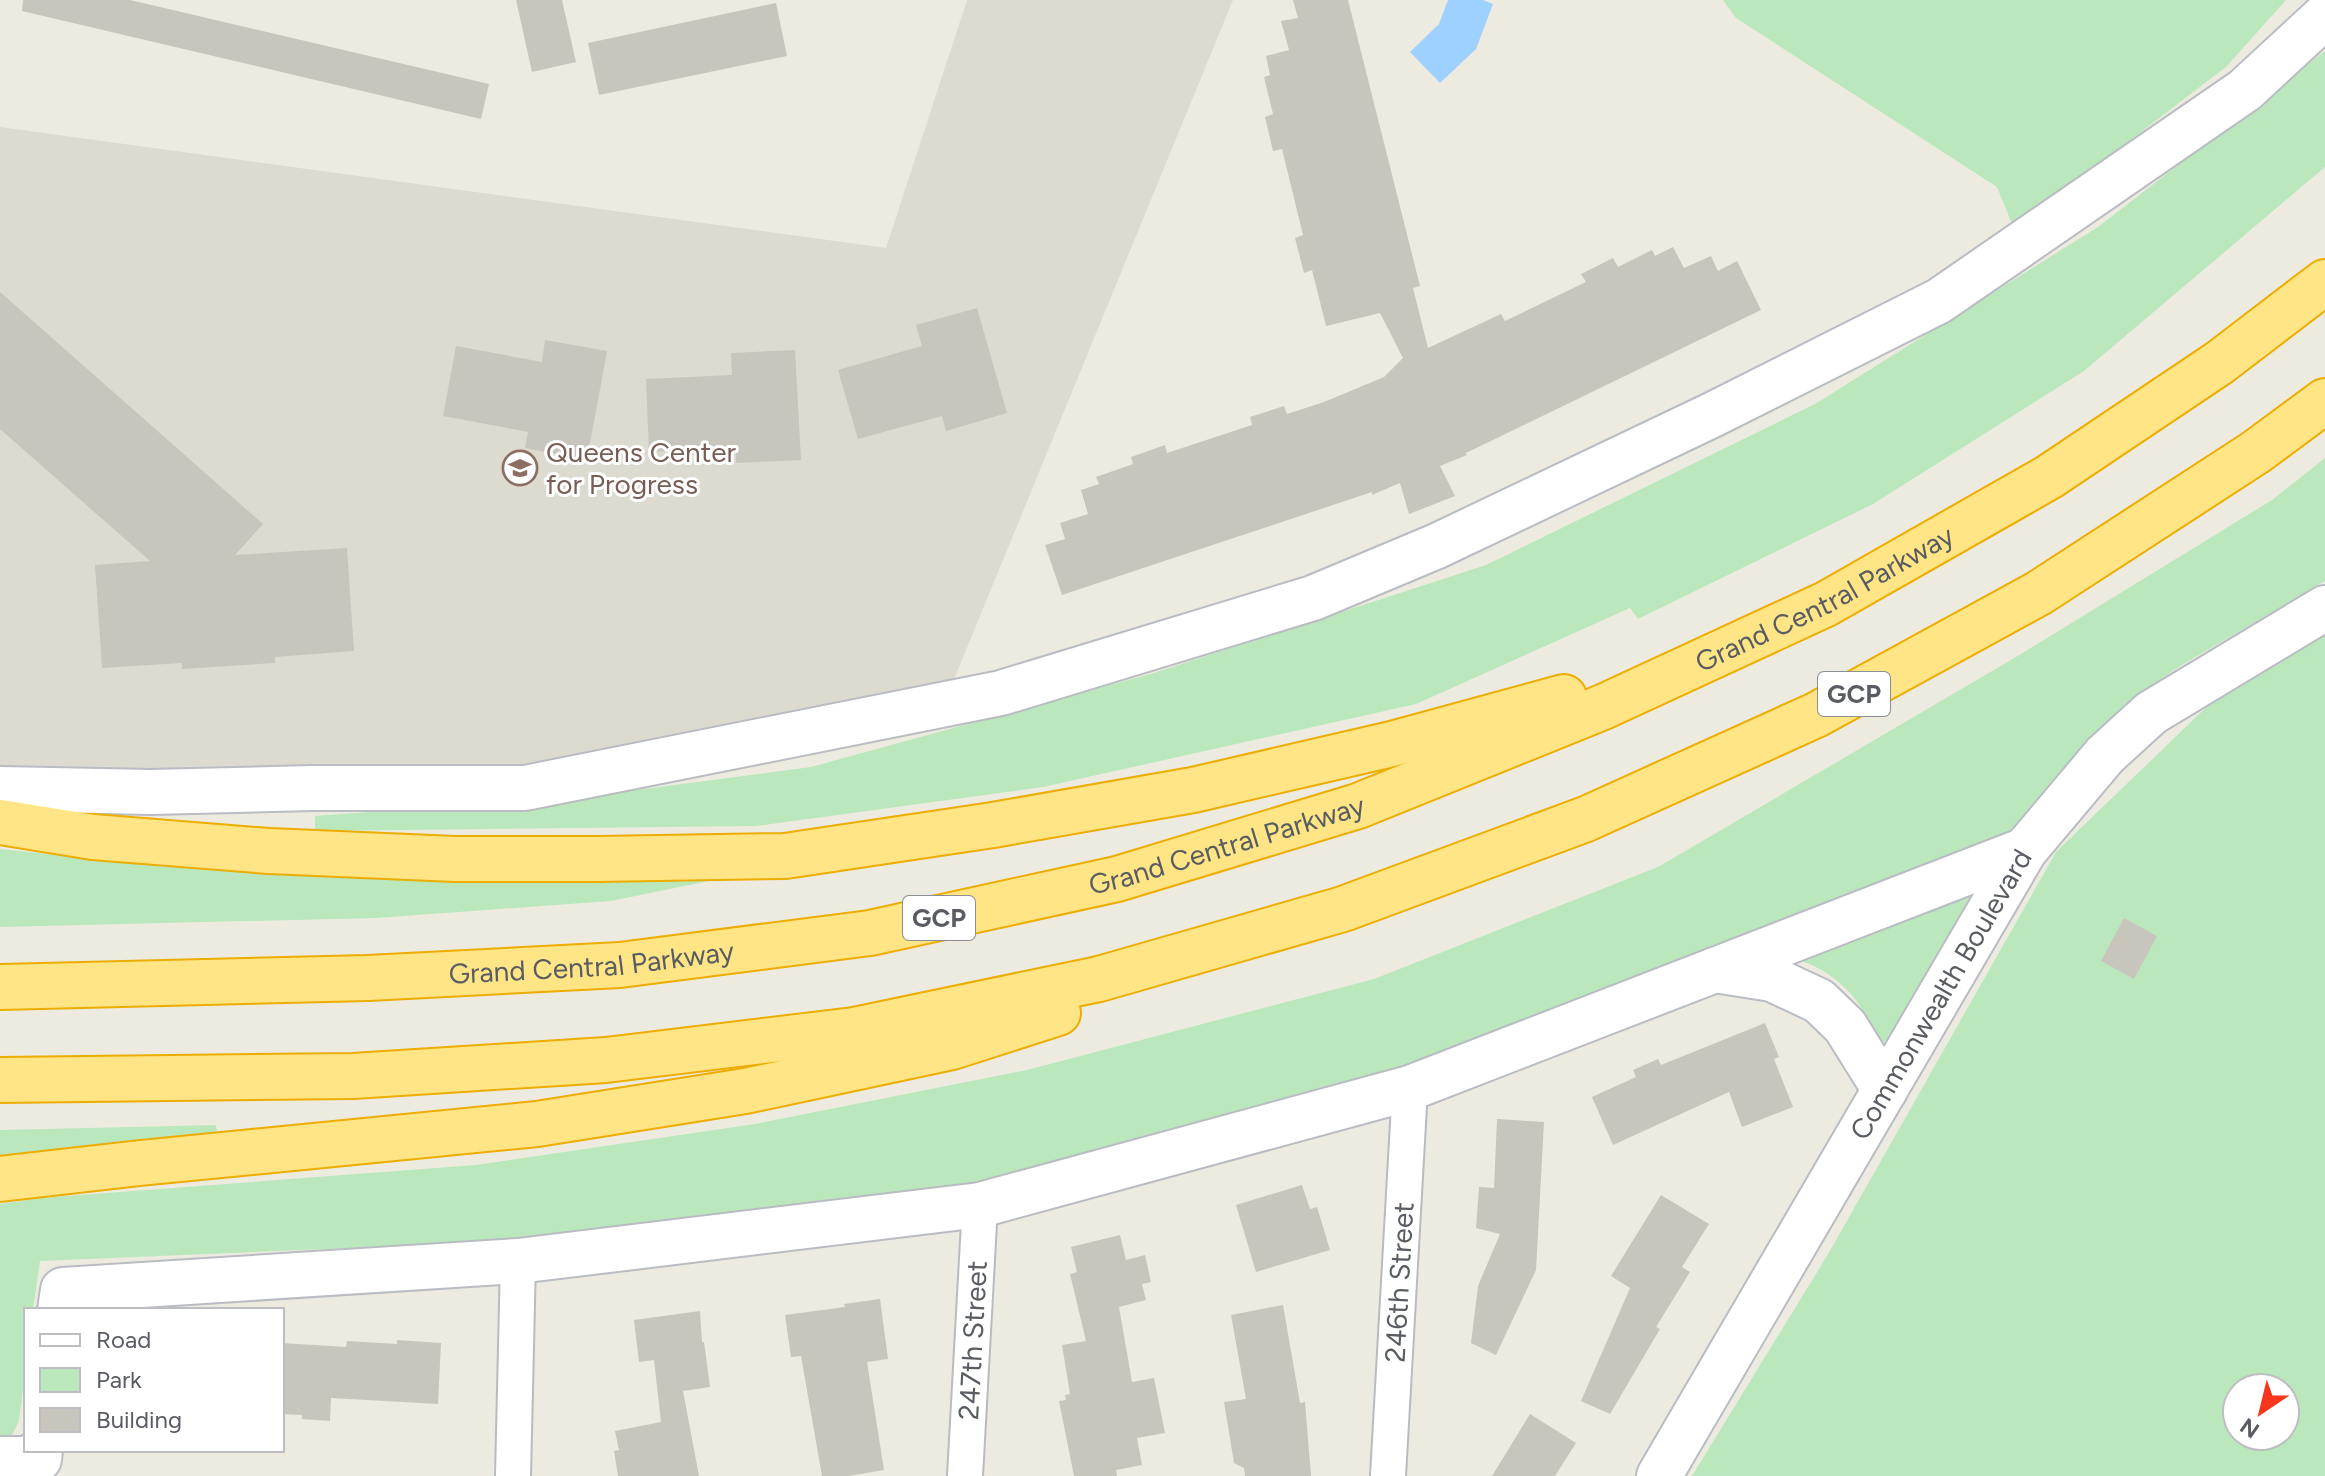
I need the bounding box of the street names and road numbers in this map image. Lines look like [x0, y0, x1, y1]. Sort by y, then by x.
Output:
street label: Grand Central Parkway [1690, 518, 1960, 679]
road number: GCP [1818, 672, 1890, 716]
street label: Grand Central Parkway [1086, 788, 1369, 902]
street label: Commonwealth Boulevard [1842, 843, 2039, 1146]
road number: GCP [903, 896, 975, 940]
street label: Grand Central Parkway [448, 934, 736, 991]
street label: 246th Street [1377, 1201, 1420, 1363]
street label: 247th Street [951, 1260, 994, 1421]

